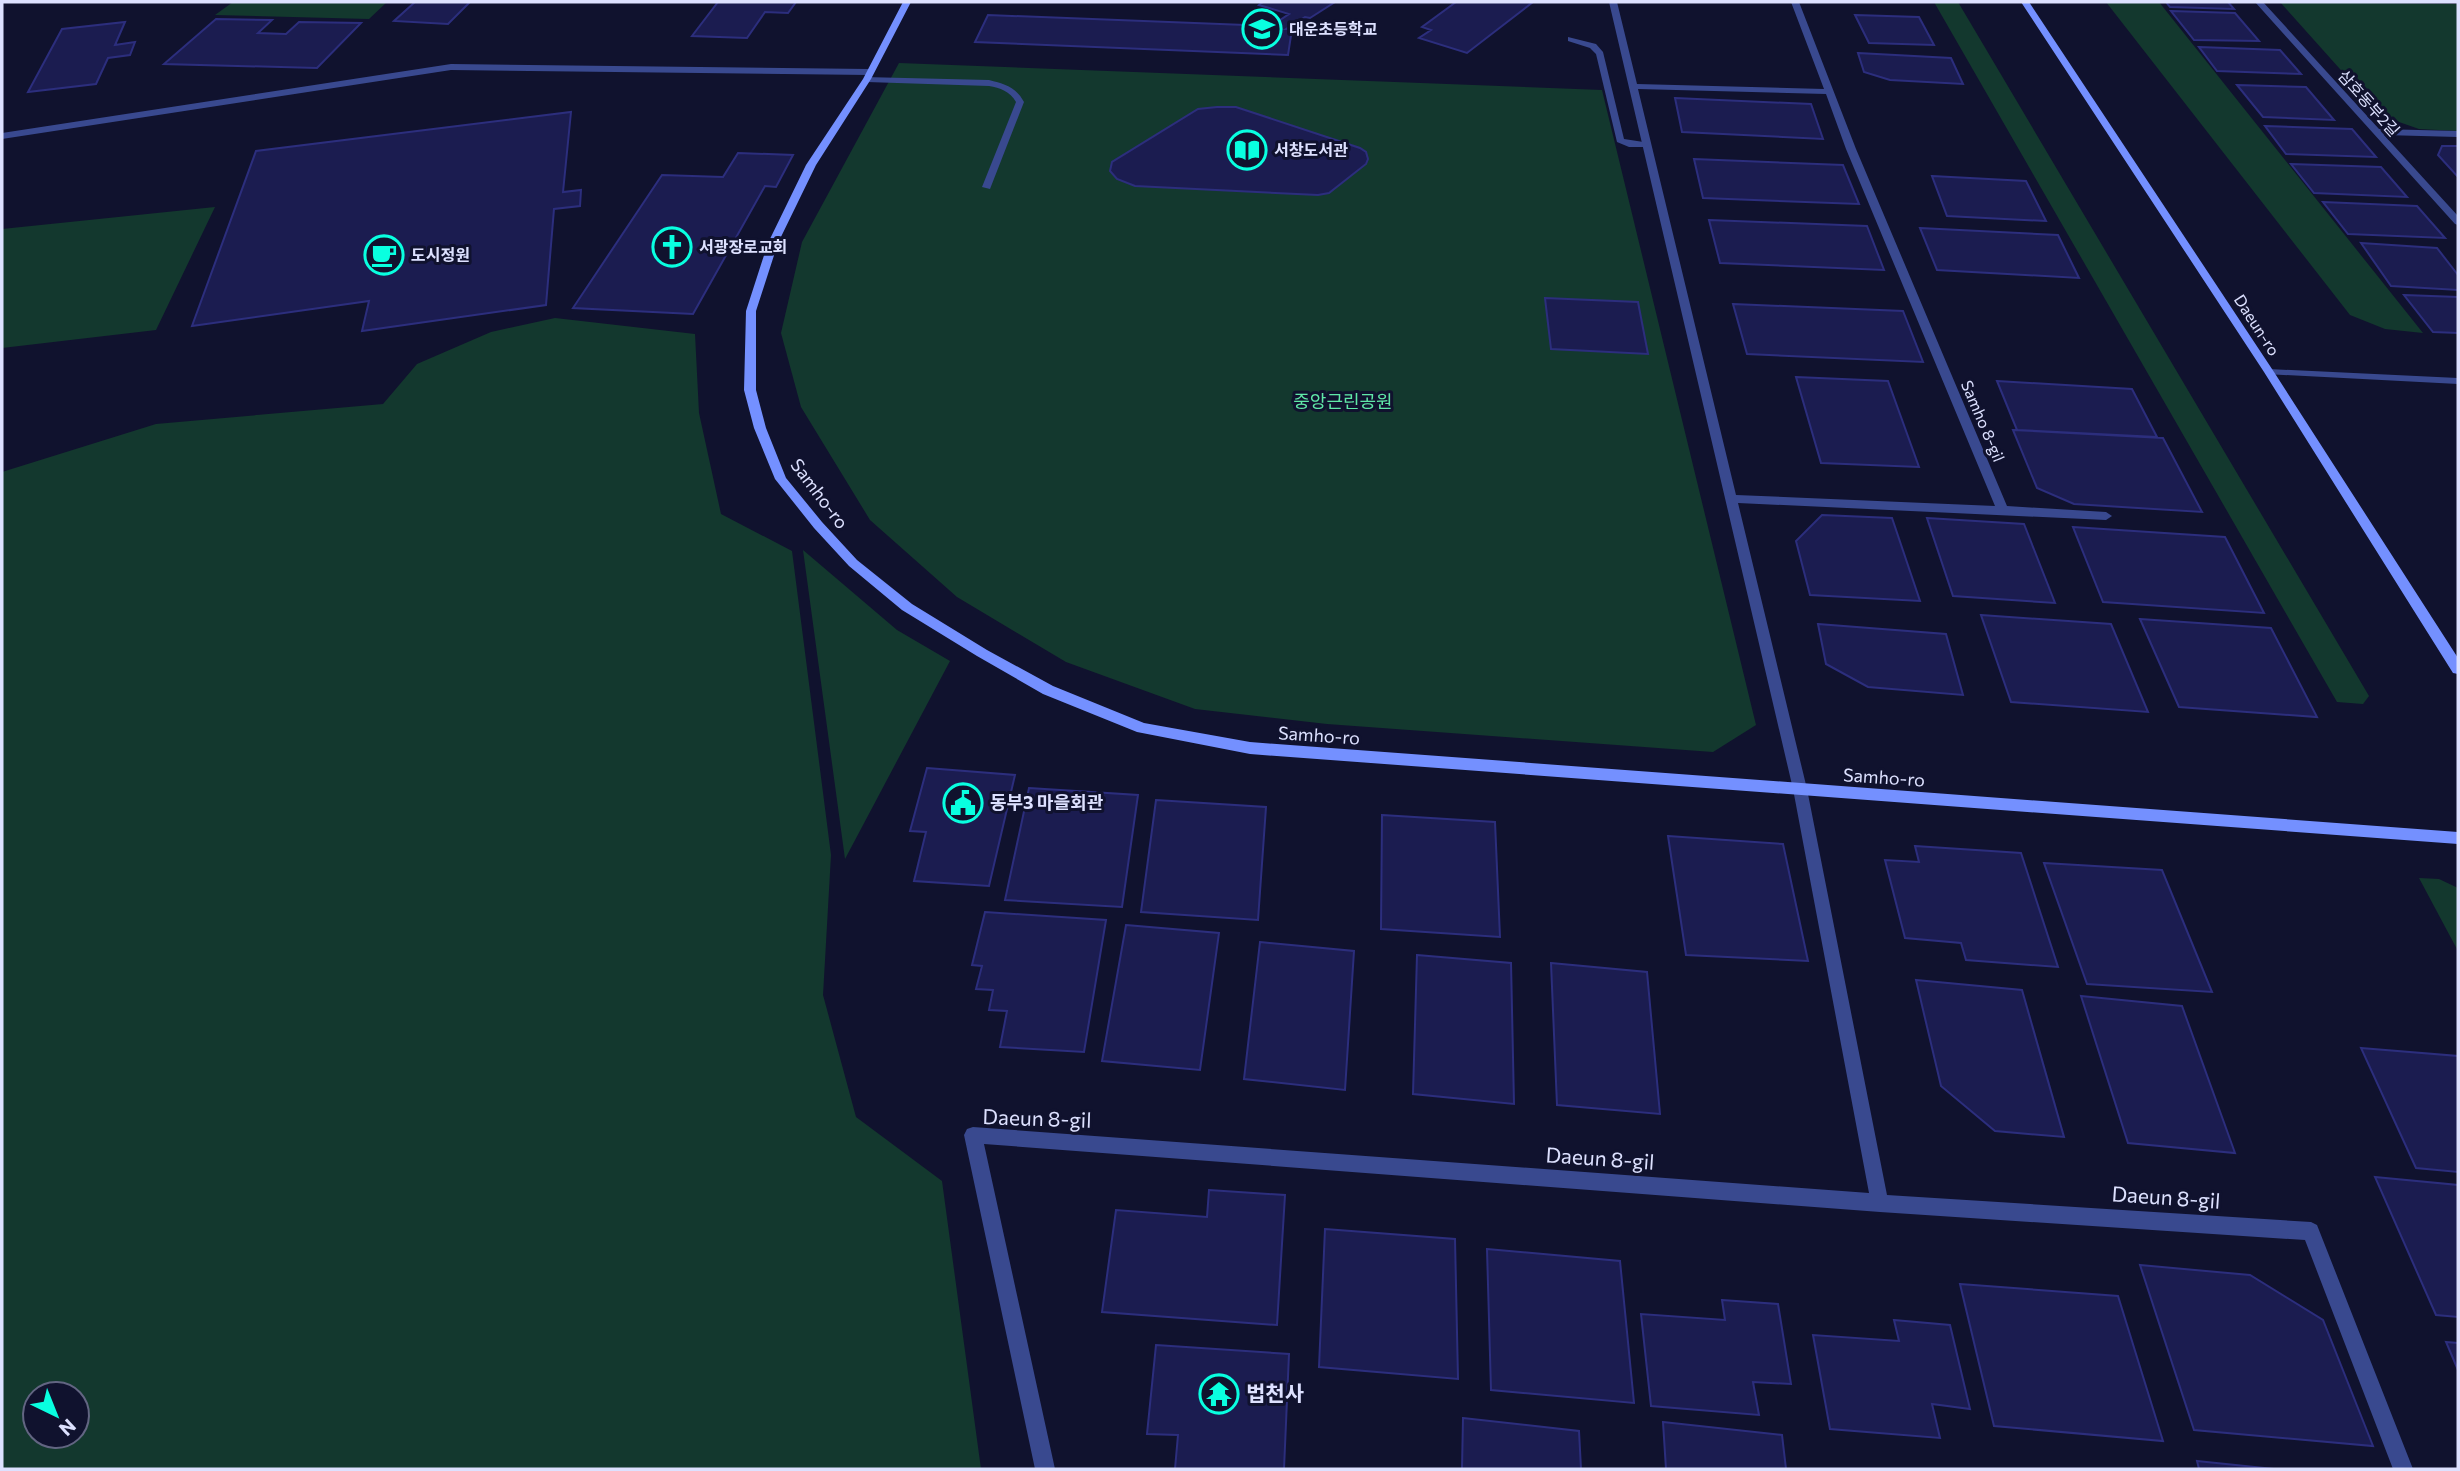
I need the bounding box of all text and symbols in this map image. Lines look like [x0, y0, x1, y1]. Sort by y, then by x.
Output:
school or university icon: 대운초등학교 [1241, 8, 1283, 50]
place label: 대운초등학교 [1289, 19, 1378, 38]
street label: 삼호동부2길 [2335, 66, 2404, 140]
library icon: 서창도서관 [1226, 129, 1268, 171]
place label: 서창도서관 [1274, 140, 1348, 159]
church icon: 서광장로교회 [651, 226, 693, 268]
cafe icon: 도시정원 [363, 234, 405, 276]
place label: 서광장로교회 [699, 237, 787, 256]
place label: 도시정원 [411, 245, 470, 264]
street label: Daeun-ro [2231, 291, 2284, 359]
street label: Samho 8-gil [1958, 377, 2009, 464]
park label: 중앙근린공원 [1293, 390, 1393, 412]
street label: Samho-ro [786, 454, 853, 533]
street label: Samho-ro [1277, 721, 1361, 749]
street label: Samho-ro [1842, 763, 1926, 791]
public building icon: 동부3 마을회관 [942, 782, 984, 824]
place label: 동부3 마을회관 [990, 791, 1104, 813]
street label: Daeun 8-gil [982, 1103, 1092, 1132]
street label: Daeun 8-gil [1545, 1141, 1655, 1174]
street label: Daeun 8-gil [2111, 1180, 2221, 1213]
temple icon: 법천사 [1198, 1373, 1240, 1415]
north arrow [21, 1380, 91, 1450]
place label: 법천사 [1246, 1380, 1304, 1405]
text: N [55, 1415, 81, 1441]

